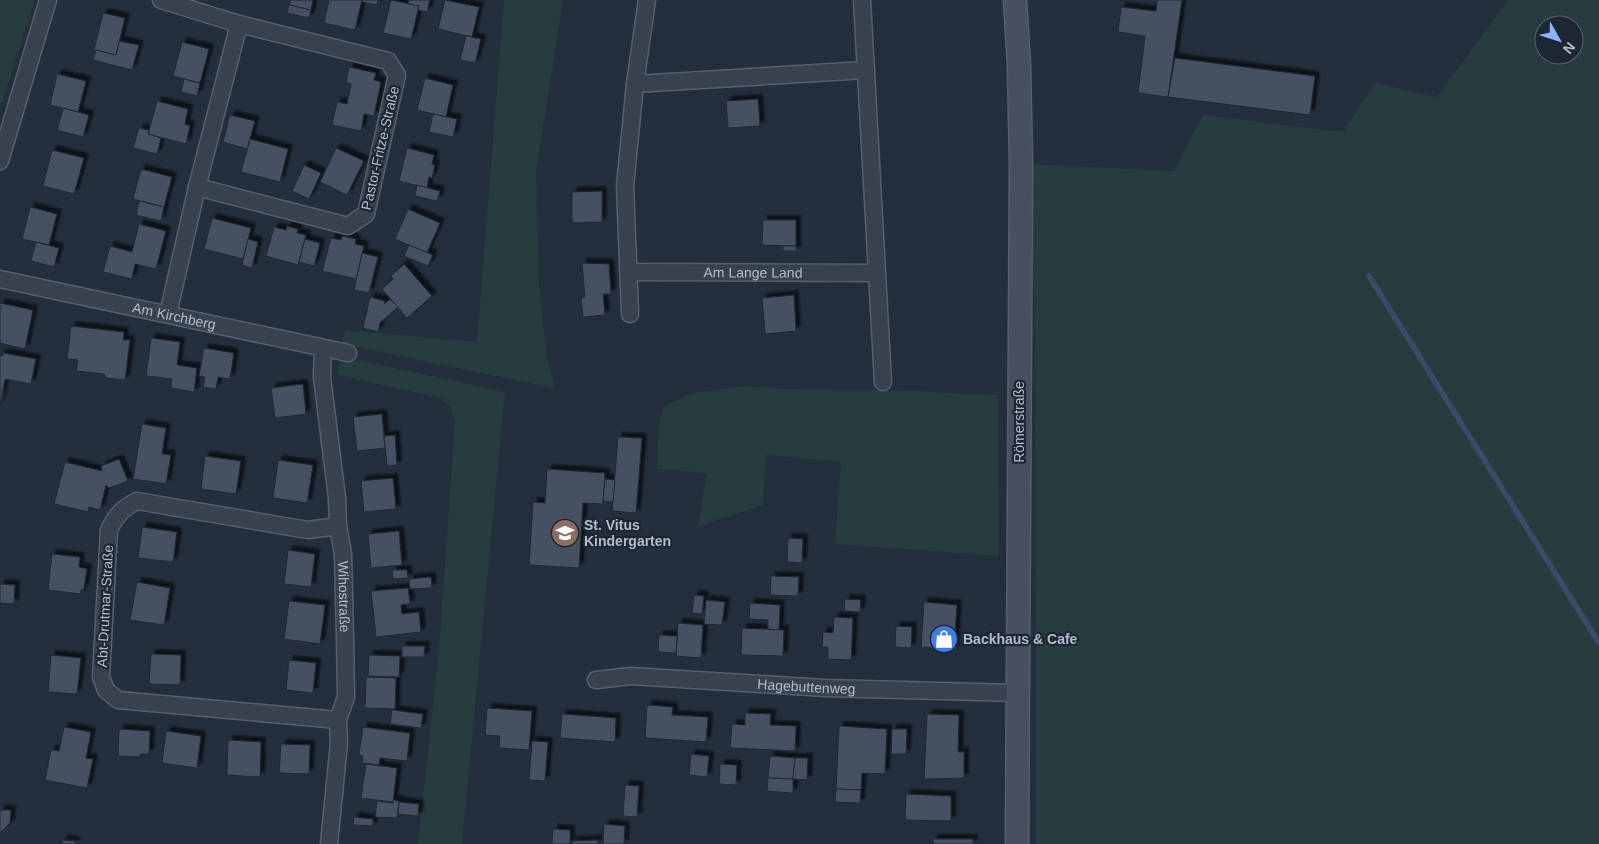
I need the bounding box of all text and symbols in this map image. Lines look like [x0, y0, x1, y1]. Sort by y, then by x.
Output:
north arrow [1534, 15, 1584, 65]
text: N [1560, 39, 1579, 57]
street label: Pastor-Fritze-Straße [358, 84, 402, 212]
street label: Am Lange Land [703, 264, 803, 281]
street label: Am Kirchberg [131, 299, 217, 333]
street label: Römerstraße [1011, 381, 1027, 463]
place label: St. Vitus Kindergarten [584, 517, 671, 549]
school or university icon: St. Vitus Kindergarten [550, 518, 580, 548]
street label: Abt-Drutmar-Straße [94, 544, 116, 668]
street label: Wihostraße [335, 561, 353, 633]
shop icon: Backhaus & Cafe [929, 624, 959, 654]
place label: Backhaus & Cafe [963, 631, 1078, 647]
street label: Hagebuttenweg [757, 676, 856, 697]

